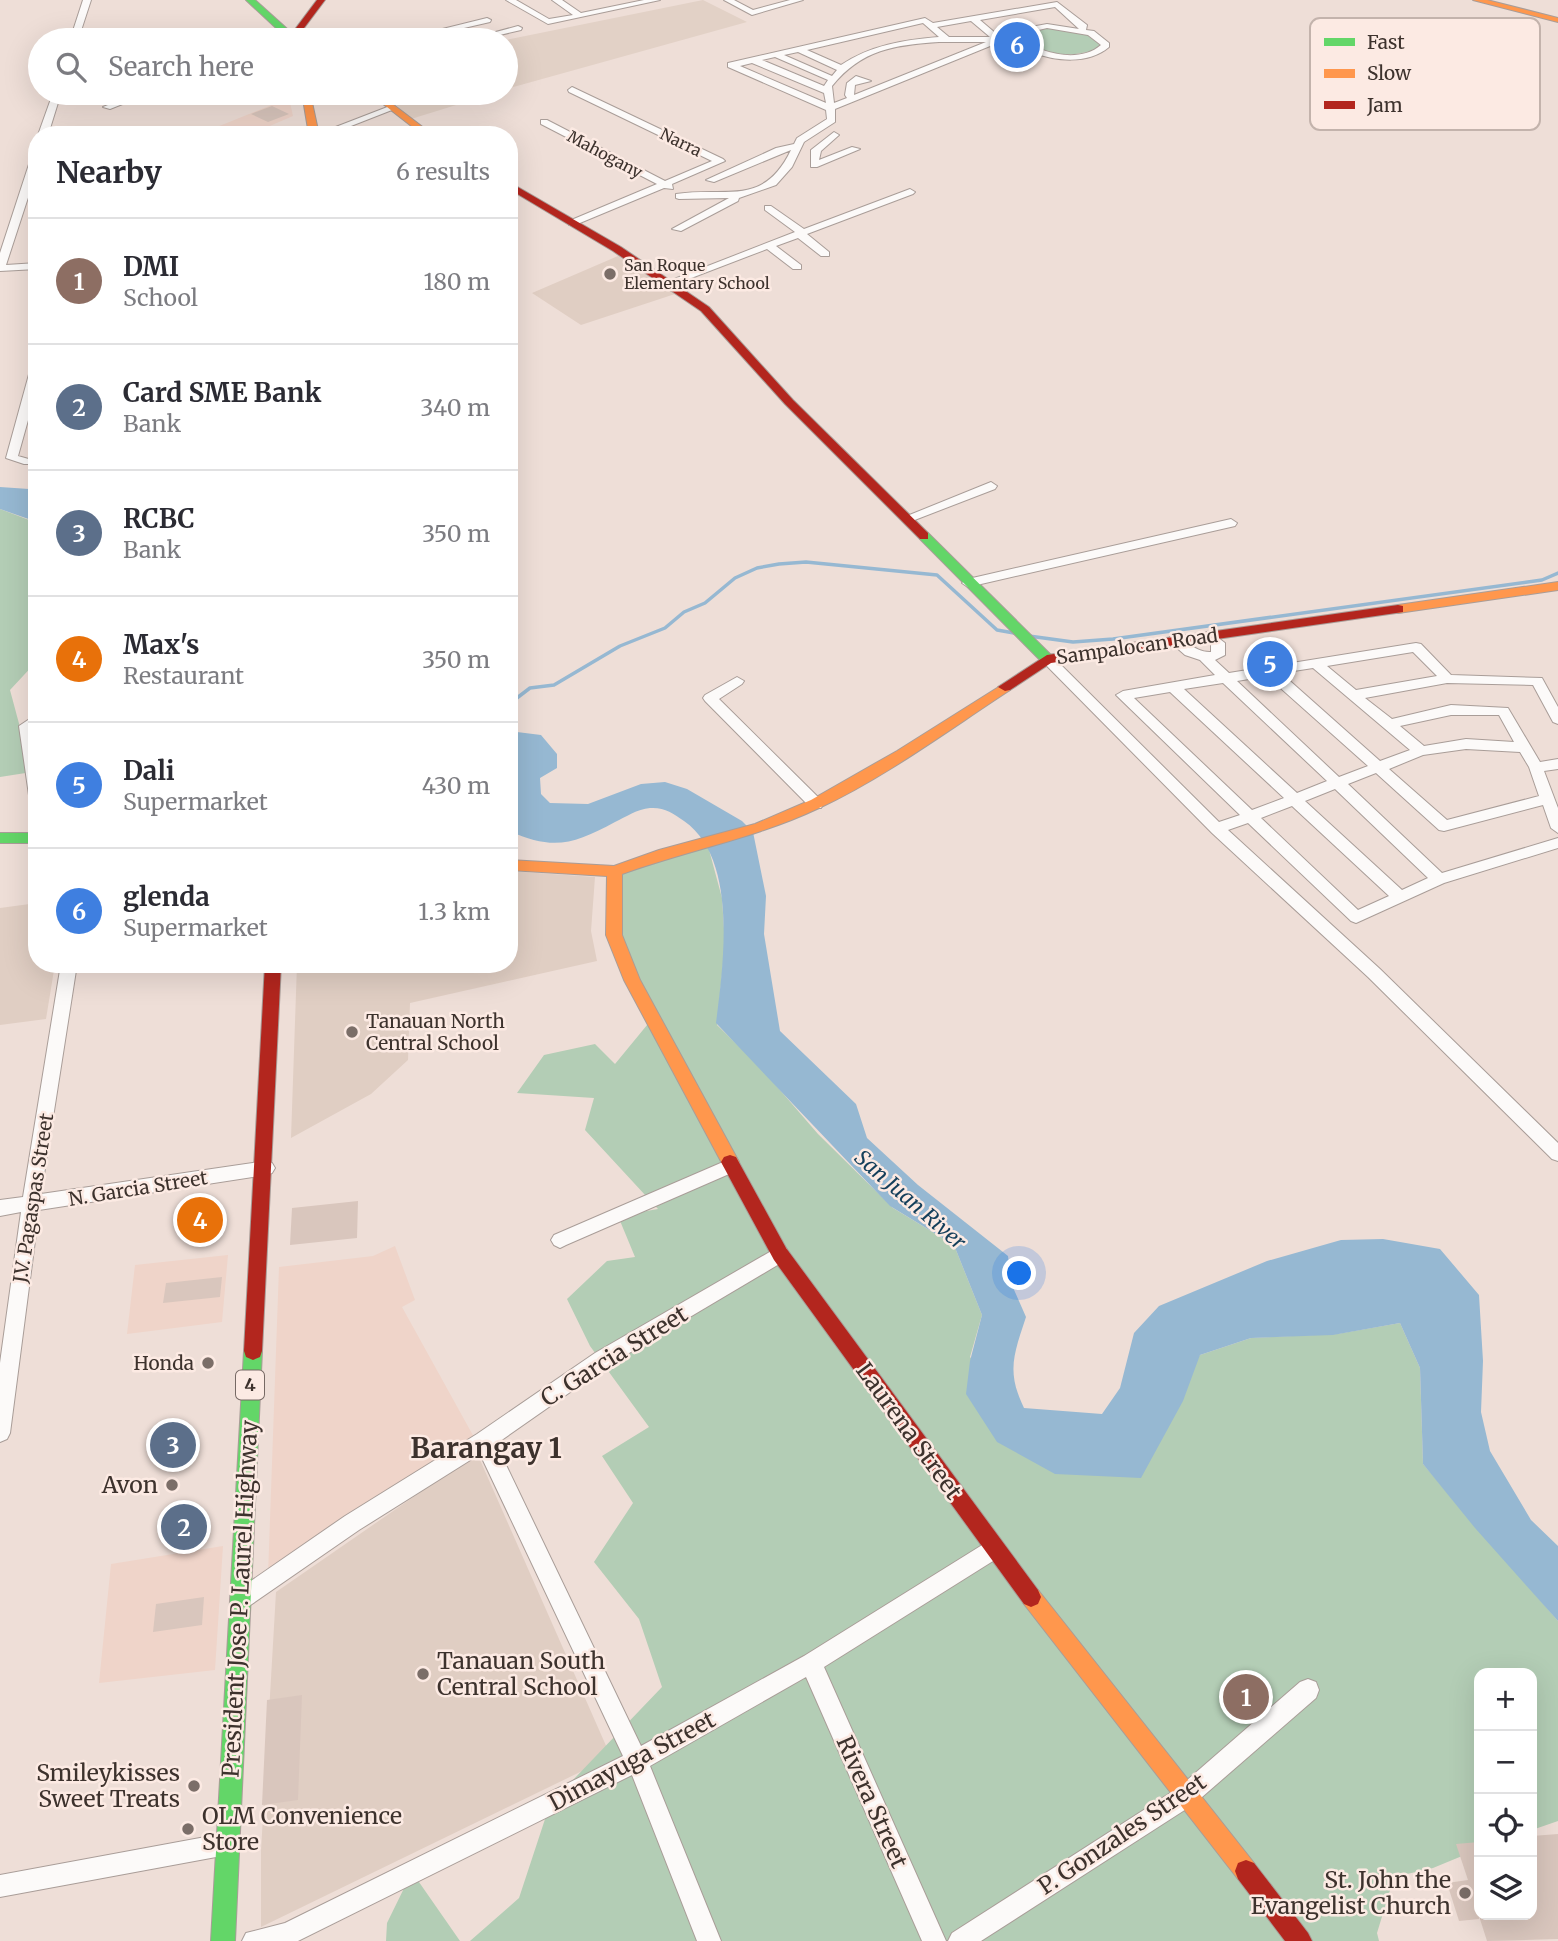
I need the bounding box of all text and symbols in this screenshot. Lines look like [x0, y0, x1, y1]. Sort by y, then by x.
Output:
legend [1310, 18, 1540, 130]
pin: 6 [994, 19, 1040, 71]
search box [28, 28, 518, 105]
text: Fast [1367, 30, 1405, 54]
icon: search [52, 48, 90, 86]
text: Search here [108, 50, 254, 83]
text: Slow [1367, 61, 1412, 85]
text: Jam [1366, 93, 1403, 117]
street label: Narra [657, 123, 705, 161]
street label: Mahogany [564, 126, 647, 182]
text: Nearby [56, 153, 162, 191]
text: 6 results [396, 157, 490, 186]
text: DMI [123, 250, 179, 283]
place label: San Roque Elementary School [624, 255, 770, 293]
marker: San Roque Elementary School [602, 266, 618, 282]
text: 1 [74, 267, 84, 296]
text: 180 m [424, 267, 490, 296]
text: School [123, 283, 198, 312]
text: Card SME Bank [123, 376, 321, 409]
text: 2 [72, 393, 86, 422]
text: 340 m [420, 393, 490, 422]
text: Bank [123, 409, 181, 438]
text: RCBC [123, 502, 195, 535]
text: 3 [72, 519, 86, 548]
text: 350 m [422, 519, 490, 548]
text: Bank [123, 535, 181, 564]
street label: Sampalocan Road [1055, 623, 1219, 669]
text: Max's [123, 628, 199, 661]
pin: 5 [1247, 638, 1293, 690]
text: 4 [72, 645, 86, 674]
text: 350 m [422, 645, 490, 674]
text: Restaurant [123, 661, 244, 690]
text: Dali [123, 754, 175, 787]
text: 5 [72, 771, 86, 800]
text: 430 m [422, 771, 490, 800]
text: Supermarket [123, 787, 268, 816]
text: glenda [123, 880, 210, 913]
text: 6 [72, 897, 86, 926]
text: 1.3 km [418, 897, 490, 926]
text: Supermarket [123, 913, 268, 942]
place label: Tanauan North Central School [366, 1009, 505, 1055]
marker: Tanauan North Central School [344, 1024, 360, 1040]
street label: J.V. Pagaspas Street [8, 1111, 58, 1286]
water label: San Juan River [849, 1144, 972, 1256]
street label: N. Garcia Street [67, 1165, 210, 1211]
pin: 4 [177, 1194, 223, 1246]
your location [1002, 1256, 1036, 1290]
street label: C. Garcia Street [535, 1299, 692, 1412]
place label: Honda [134, 1351, 194, 1375]
marker: Honda [200, 1355, 216, 1371]
street label: Laurena Street [850, 1357, 969, 1505]
road number: 4 [236, 1370, 264, 1400]
pin: 3 [150, 1419, 196, 1471]
street label: President Jose P. Laurel Highway [216, 1419, 263, 1778]
district label: Barangay 1 [410, 1430, 562, 1466]
place label: Avon [101, 1470, 158, 1499]
marker: Avon [164, 1477, 180, 1493]
pin: 2 [161, 1501, 207, 1553]
place label: Tanauan South Central School [437, 1646, 605, 1701]
marker: Tanauan South Central School [415, 1666, 431, 1682]
map controls [1474, 1668, 1537, 1920]
button: + [1474, 1668, 1537, 1731]
pin: 1 [1223, 1671, 1269, 1723]
street label: Dimayuga Street [543, 1704, 720, 1817]
street label: Rivera Street [830, 1731, 915, 1872]
button: − [1474, 1731, 1537, 1794]
place label: Smileykisses Sweet Treats [36, 1758, 180, 1813]
street label: P. Gonzales Street [1032, 1767, 1211, 1900]
marker: Smileykisses Sweet Treats [186, 1778, 202, 1794]
button: locate [1474, 1794, 1537, 1857]
place label: OLM Convenience Store [202, 1801, 402, 1856]
marker: OLM Convenience Store [180, 1821, 196, 1837]
button: layers [1474, 1857, 1537, 1920]
place label: St. John the Evangelist Church [1251, 1865, 1451, 1920]
marker: St. John the Evangelist Church [1457, 1885, 1473, 1901]

